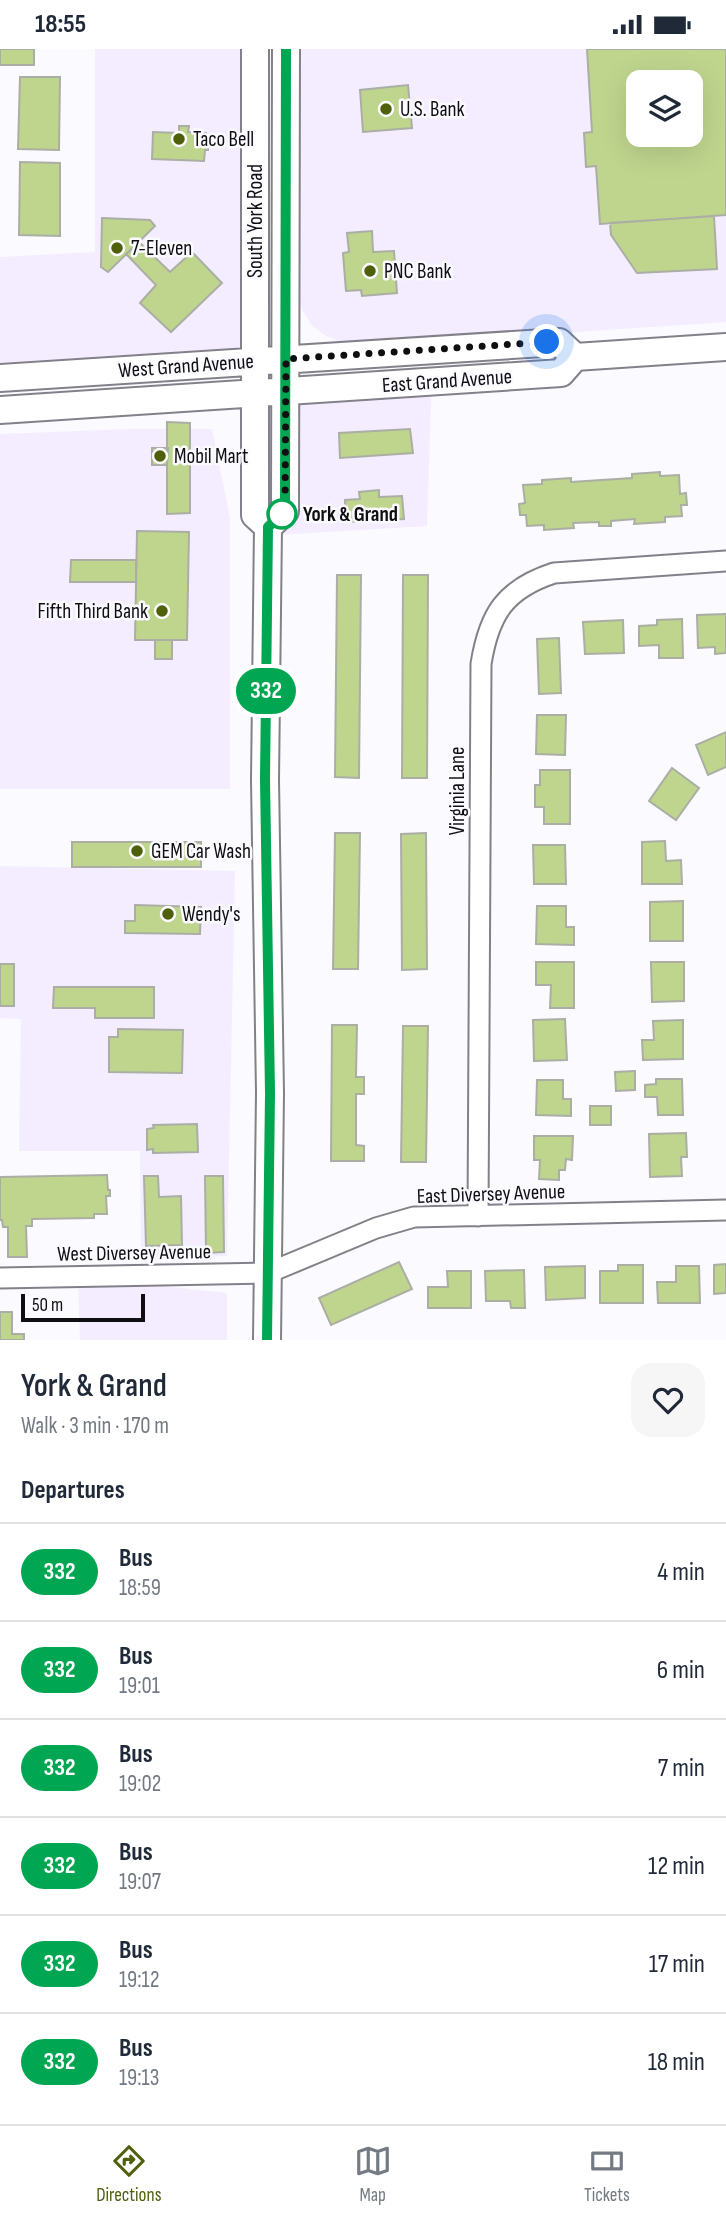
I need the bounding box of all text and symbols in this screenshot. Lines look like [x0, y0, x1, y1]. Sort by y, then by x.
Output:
text: 18:55 [35, 9, 86, 40]
map controls [626, 70, 703, 147]
button: layers [626, 70, 703, 147]
place label: U.S. Bank [400, 97, 465, 122]
marker: U.S. Bank [378, 101, 394, 117]
place label: Taco Bell [193, 127, 254, 152]
marker: Taco Bell [171, 131, 187, 147]
street label: South York Road [243, 164, 268, 278]
place label: 7-Eleven [131, 236, 192, 261]
marker: 7-Eleven [109, 240, 125, 256]
place label: PNC Bank [384, 259, 452, 284]
marker: PNC Bank [362, 263, 378, 279]
your location [529, 324, 564, 359]
street label: West Grand Avenue [117, 349, 255, 383]
street label: East Grand Avenue [381, 364, 513, 398]
place label: Mobil Mart [174, 444, 248, 469]
marker: Mobil Mart [152, 448, 168, 464]
marker: York & Grand [267, 499, 297, 529]
place label: York & Grand [303, 502, 398, 527]
place label: Fifth Third Bank [38, 599, 148, 624]
marker: Fifth Third Bank [154, 603, 170, 619]
line badge: 332 [226, 668, 306, 714]
text: 332 [250, 676, 282, 705]
street label: Virginia Lane [445, 747, 470, 835]
place label: GEM Car Wash [151, 839, 251, 864]
marker: GEM Car Wash [129, 843, 145, 859]
place label: Wendy's [182, 902, 240, 927]
marker: Wendy's [160, 906, 176, 922]
street label: East Diversey Avenue [416, 1179, 566, 1209]
street label: West Diversey Avenue [57, 1239, 211, 1267]
scale bar [21, 1291, 145, 1323]
text: 50 m [32, 1294, 63, 1317]
button: heart [631, 1363, 705, 1437]
text: York & Grand [21, 1366, 167, 1406]
text: Walk · 3 min · 170 m [21, 1412, 169, 1440]
text: Departures [21, 1475, 125, 1506]
text: Bus [119, 1543, 153, 1574]
text: 332 [43, 1557, 76, 1586]
text: 4 min [657, 1557, 705, 1588]
text: 18:59 [119, 1574, 161, 1602]
text: Bus [119, 1641, 153, 1672]
text: 332 [43, 1655, 76, 1684]
text: 6 min [657, 1655, 705, 1686]
text: 19:01 [119, 1672, 160, 1700]
text: Bus [119, 1739, 153, 1770]
text: 332 [43, 1753, 76, 1782]
text: 7 min [658, 1753, 705, 1784]
text: 19:02 [119, 1770, 161, 1798]
text: Bus [119, 1837, 153, 1868]
text: 332 [43, 1851, 76, 1880]
text: 12 min [648, 1851, 705, 1882]
text: 19:07 [119, 1868, 161, 1896]
text: Bus [119, 1935, 153, 1966]
text: 332 [43, 1949, 76, 1978]
text: 17 min [649, 1949, 705, 1980]
text: 19:12 [119, 1966, 159, 1994]
text: Bus [119, 2033, 153, 2064]
text: 332 [43, 2047, 76, 2076]
text: 18 min [648, 2047, 705, 2078]
text: 19:13 [119, 2064, 159, 2092]
tab: Directions [96, 2142, 161, 2207]
tab: Map [354, 2142, 392, 2207]
tab: Tickets [584, 2142, 630, 2207]

